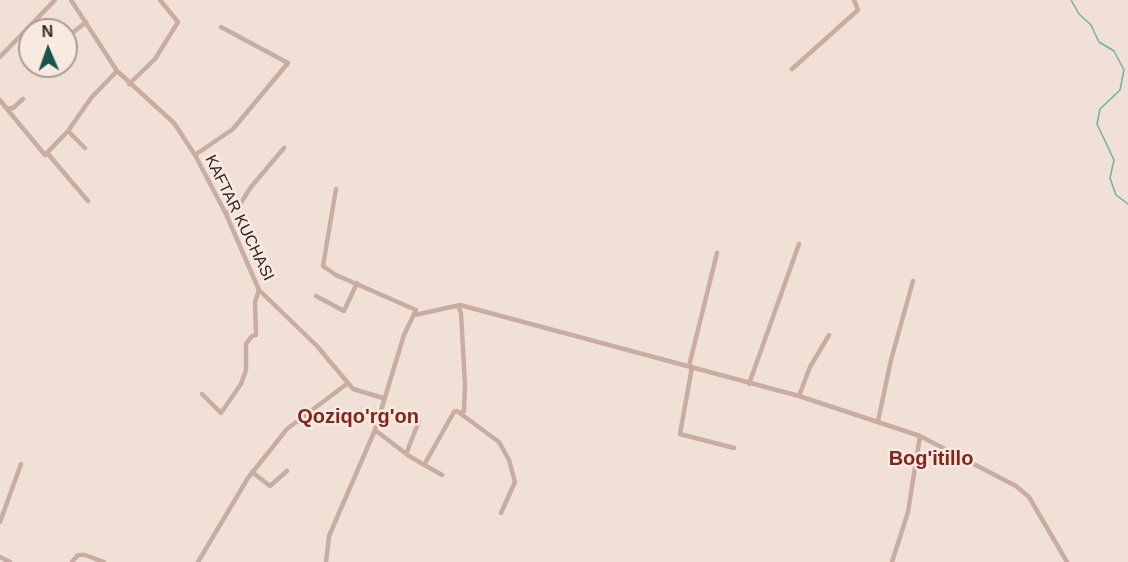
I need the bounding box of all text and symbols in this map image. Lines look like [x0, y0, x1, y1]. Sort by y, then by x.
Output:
north arrow [18, 18, 78, 78]
text: N [41, 23, 53, 40]
street label: KAFTAR KUCHASI [200, 152, 278, 284]
district label: Qoziqo'rg'on [297, 405, 419, 429]
district label: Bog'itillo [889, 447, 973, 471]

